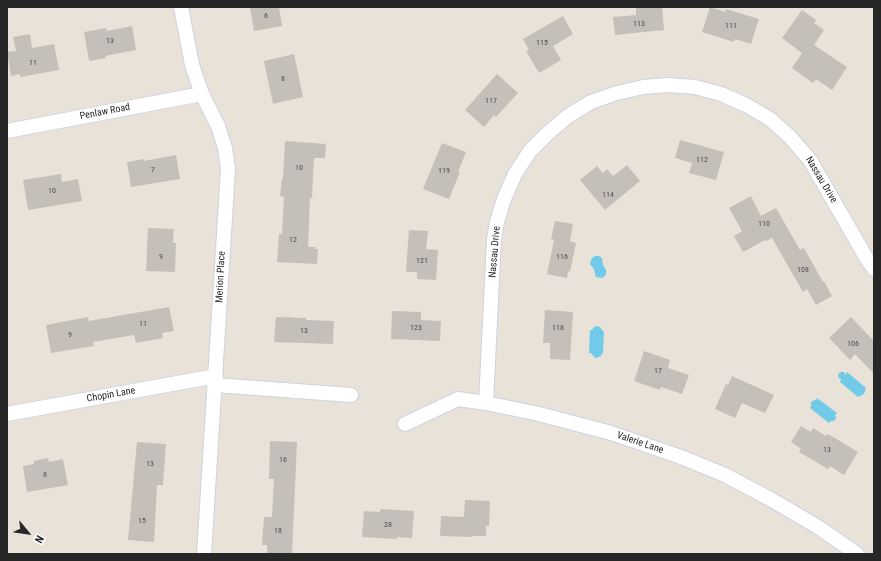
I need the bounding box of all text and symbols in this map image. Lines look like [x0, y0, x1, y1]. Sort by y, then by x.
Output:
house number: 6 [264, 11, 268, 21]
house number: 113 [633, 19, 645, 29]
house number: 111 [725, 21, 737, 31]
house number: 13 [106, 36, 114, 46]
house number: 115 [536, 38, 548, 48]
house number: 11 [29, 58, 37, 68]
house number: 8 [281, 74, 285, 84]
house number: 117 [485, 96, 497, 106]
street label: Penlaw Road [79, 101, 131, 123]
house number: 112 [696, 155, 708, 165]
street label: Nassau Drive [802, 155, 840, 205]
house number: 10 [295, 163, 303, 173]
house number: 7 [151, 165, 155, 175]
house number: 119 [438, 166, 450, 176]
house number: 10 [48, 186, 56, 196]
house number: 114 [602, 190, 614, 200]
house number: 110 [758, 219, 770, 229]
street label: Nassau Drive [487, 226, 503, 278]
house number: 12 [289, 235, 297, 245]
street label: Merion Place [214, 251, 228, 303]
house number: 9 [159, 252, 163, 262]
house number: 116 [556, 252, 568, 262]
house number: 121 [416, 256, 428, 266]
house number: 108 [797, 265, 809, 275]
house number: 11 [139, 319, 147, 329]
house number: 123 [410, 323, 422, 333]
house number: 118 [552, 323, 564, 333]
house number: 13 [300, 326, 308, 336]
house number: 9 [68, 330, 72, 340]
house number: 106 [847, 339, 859, 349]
house number: 17 [654, 366, 662, 376]
street label: Chopin Lane [86, 385, 136, 405]
street label: Valerie Lane [615, 429, 665, 457]
house number: 13 [823, 445, 831, 455]
house number: 16 [279, 455, 287, 465]
house number: 13 [146, 459, 154, 469]
house number: 8 [43, 470, 47, 480]
north arrow [8, 513, 48, 553]
house number: 15 [138, 516, 146, 526]
house number: 28 [384, 520, 392, 530]
house number: 18 [274, 526, 282, 536]
text: N [32, 533, 46, 545]

